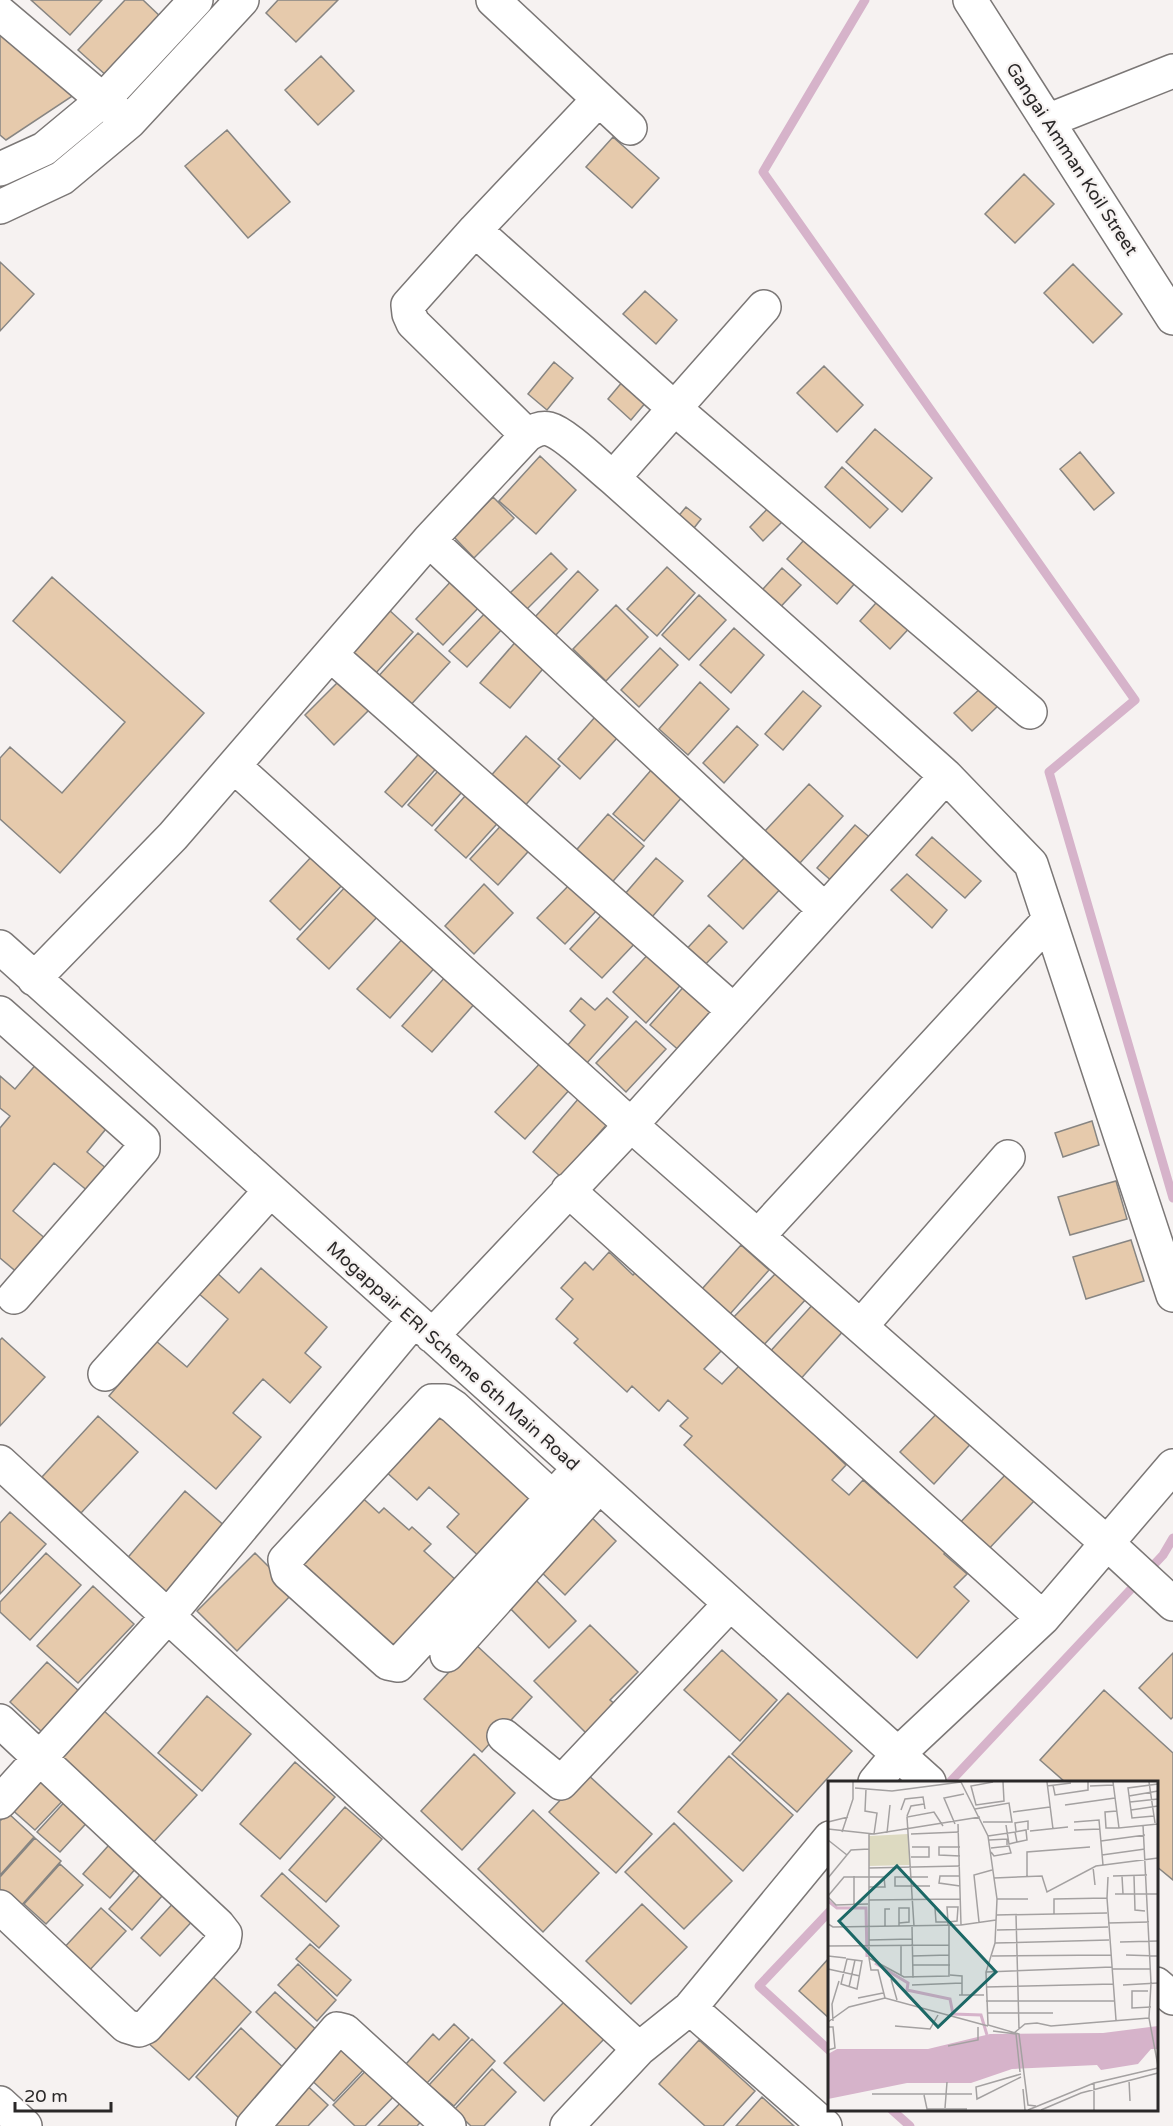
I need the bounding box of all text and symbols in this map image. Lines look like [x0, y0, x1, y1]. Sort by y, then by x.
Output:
street label: Gangai Amman Koil Street [1001, 58, 1143, 260]
street label: Mogappair ERI Scheme 6th Main Road [322, 1237, 584, 1475]
inset map [828, 1781, 1158, 2111]
scale bar [15, 2075, 111, 2113]
text: 20 m [24, 2085, 68, 2107]

